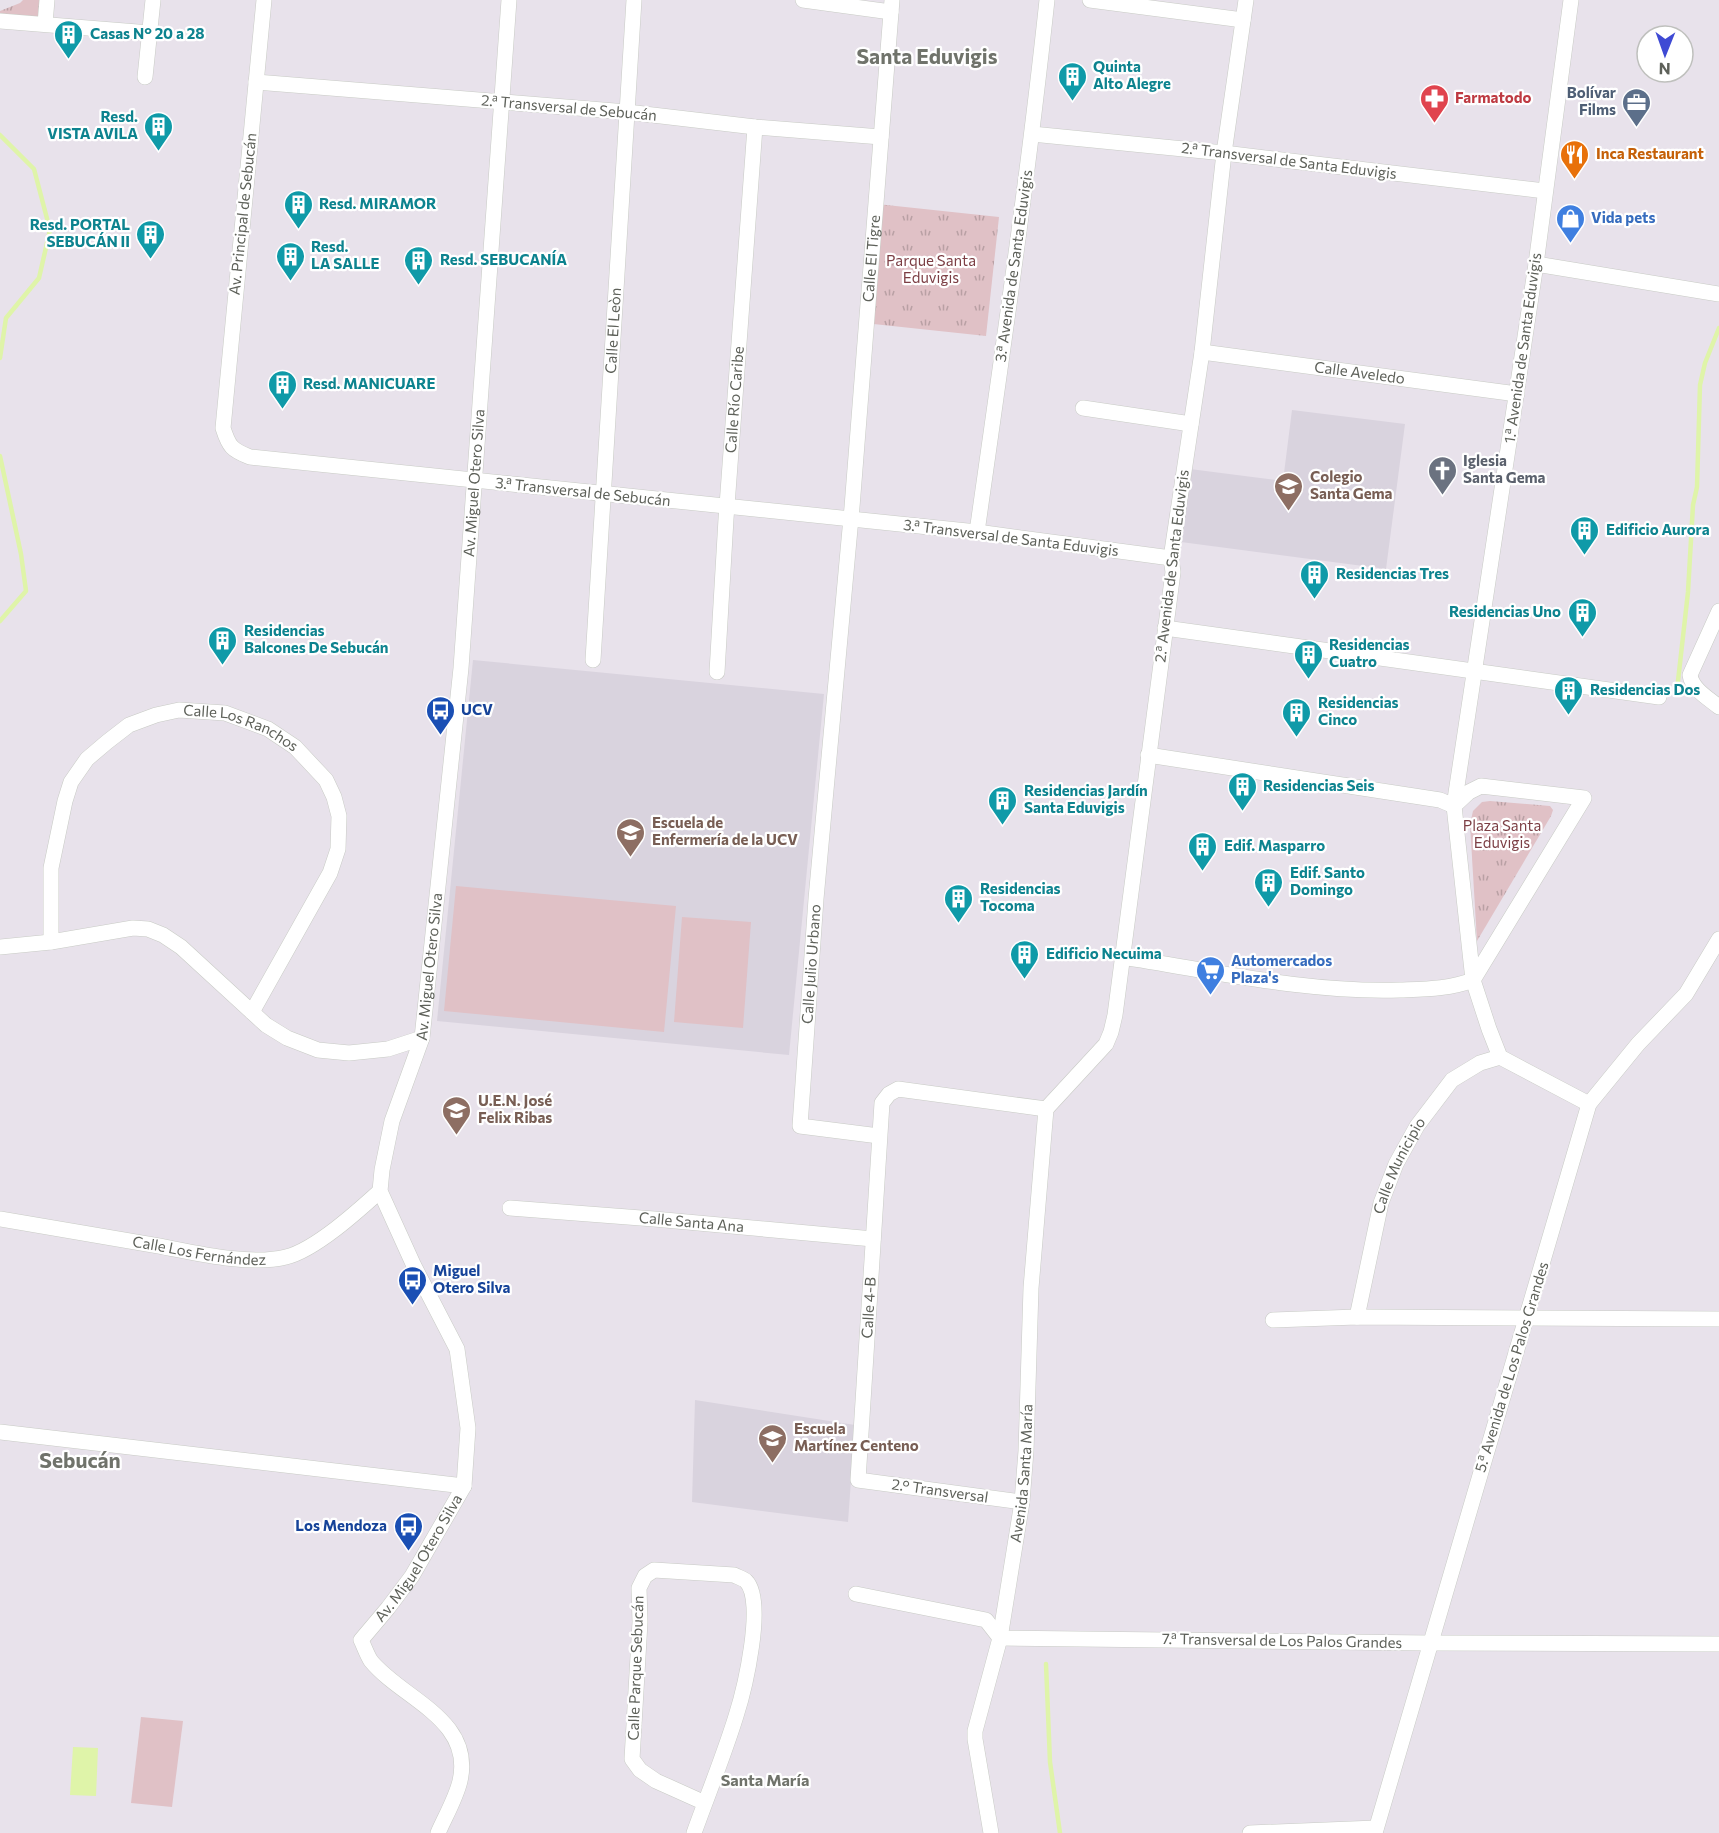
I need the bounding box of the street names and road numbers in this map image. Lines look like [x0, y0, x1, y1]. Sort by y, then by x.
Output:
street label: 2.ª Transversal de Sebucán [480, 90, 658, 124]
street label: Av. Principal de Sebucán [225, 132, 259, 296]
street label: 2.ª Transversal de Santa Eduvigis [1180, 138, 1398, 182]
street label: 3.ª Avenida de Santa Eduvigis [991, 168, 1035, 363]
street label: Calle El Tigre [858, 214, 883, 303]
street label: 1.ª Avenida de Santa Eduvigis [1500, 251, 1544, 444]
street label: Calle El Leòn [601, 287, 624, 374]
street label: Calle Río Caribe [721, 345, 747, 454]
street label: Calle Aveledo [1313, 357, 1406, 387]
street label: Av. Miguel Otero Silva [459, 408, 488, 557]
street label: 2.ª Avenida de Santa Eduvigis [1150, 468, 1192, 663]
street label: 3.ª Transversal de Sebucán [495, 473, 672, 509]
street label: 3.ª Transversal de Santa Eduvigis [902, 515, 1120, 559]
street label: Calle Los Ranchos [183, 700, 302, 755]
street label: Av. Miguel Otero Silva [412, 892, 445, 1041]
street label: Calle Julio Urbano [797, 903, 824, 1025]
street label: Calle Municipio [1369, 1113, 1429, 1215]
street label: Calle Santa Ana [638, 1208, 745, 1235]
street label: Calle Los Fernández [131, 1232, 266, 1268]
street label: 5.ª Avenida de Los Palos Grandes [1470, 1259, 1552, 1474]
street label: Calle 4-B [857, 1276, 879, 1339]
street label: Avenida Santa María [1006, 1404, 1035, 1544]
street label: 2.° Transversal [891, 1474, 990, 1506]
street label: Av. Miguel Otero Silva [370, 1491, 465, 1625]
street label: Calle Parque Sebucán [623, 1595, 647, 1741]
street label: 7.ª Transversal de Los Palos Grandes [1162, 1629, 1403, 1651]

